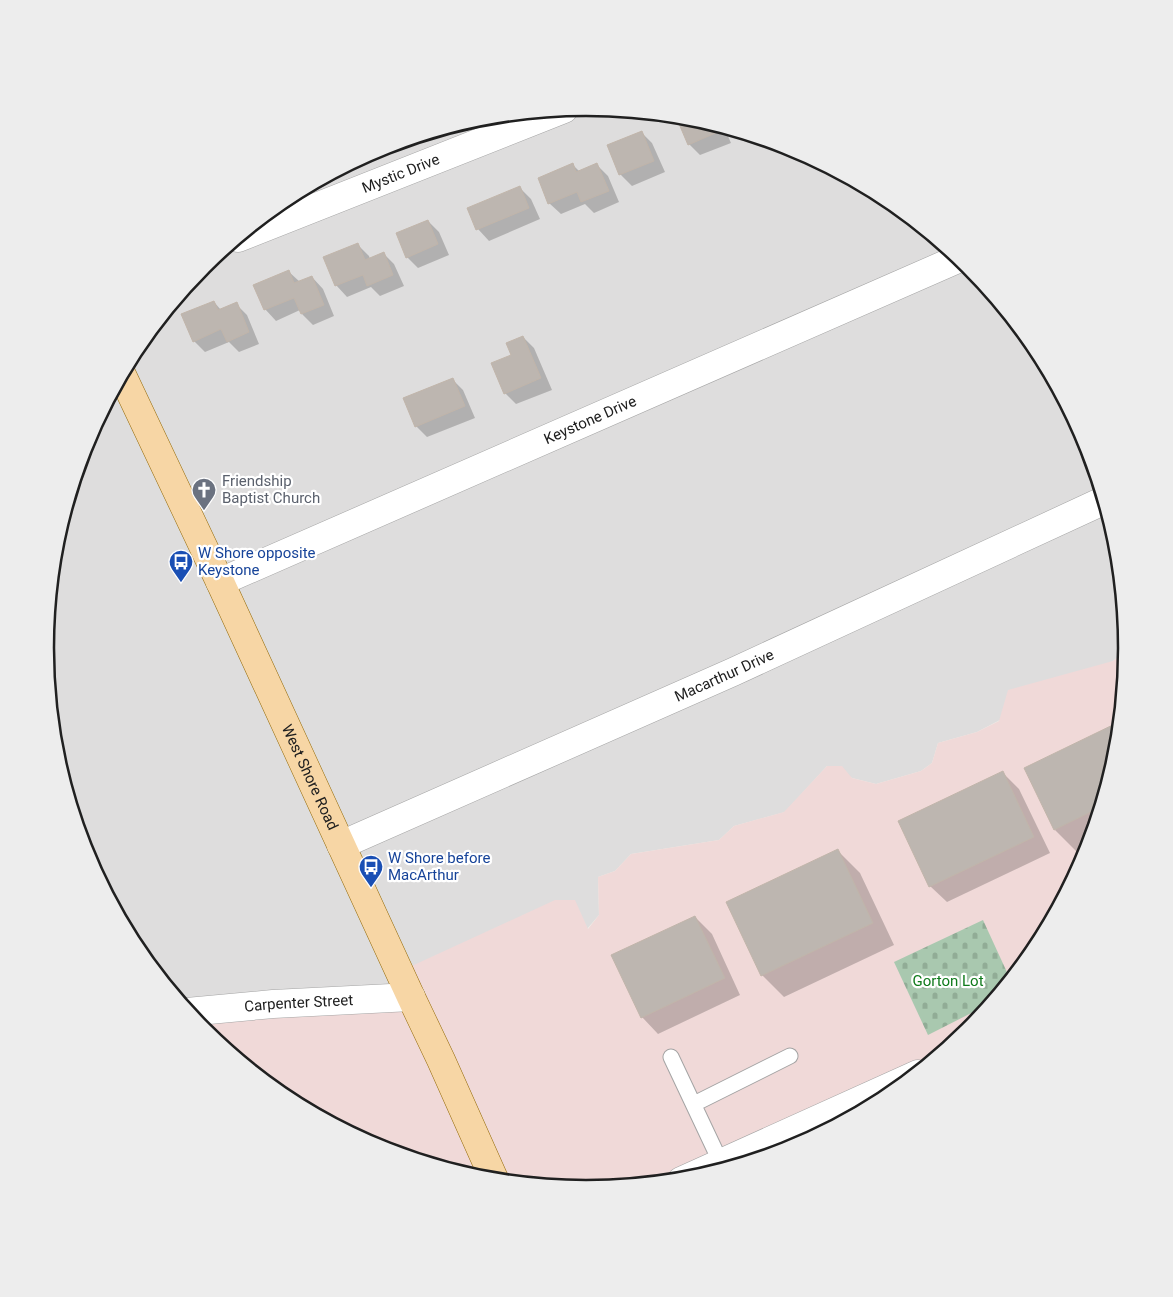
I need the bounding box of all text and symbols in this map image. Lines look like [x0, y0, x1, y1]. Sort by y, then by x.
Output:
street label: Mystic Drive [359, 150, 442, 197]
street label: Keystone Drive [541, 392, 639, 448]
place label: Friendship Baptist Church [222, 472, 320, 507]
church icon: Friendship Baptist Church [191, 477, 217, 511]
place label: W Shore opposite Keystone [198, 544, 316, 579]
bus stop icon: W Shore opposite Keystone [168, 549, 194, 583]
street label: Macarthur Drive [672, 645, 777, 706]
street label: West Shore Road [278, 722, 342, 833]
place label: W Shore before MacArthur [388, 849, 490, 884]
bus stop icon: W Shore before MacArthur [358, 854, 384, 888]
park label: Gorton Lot [912, 972, 984, 990]
street label: Carpenter Street [243, 991, 354, 1016]

